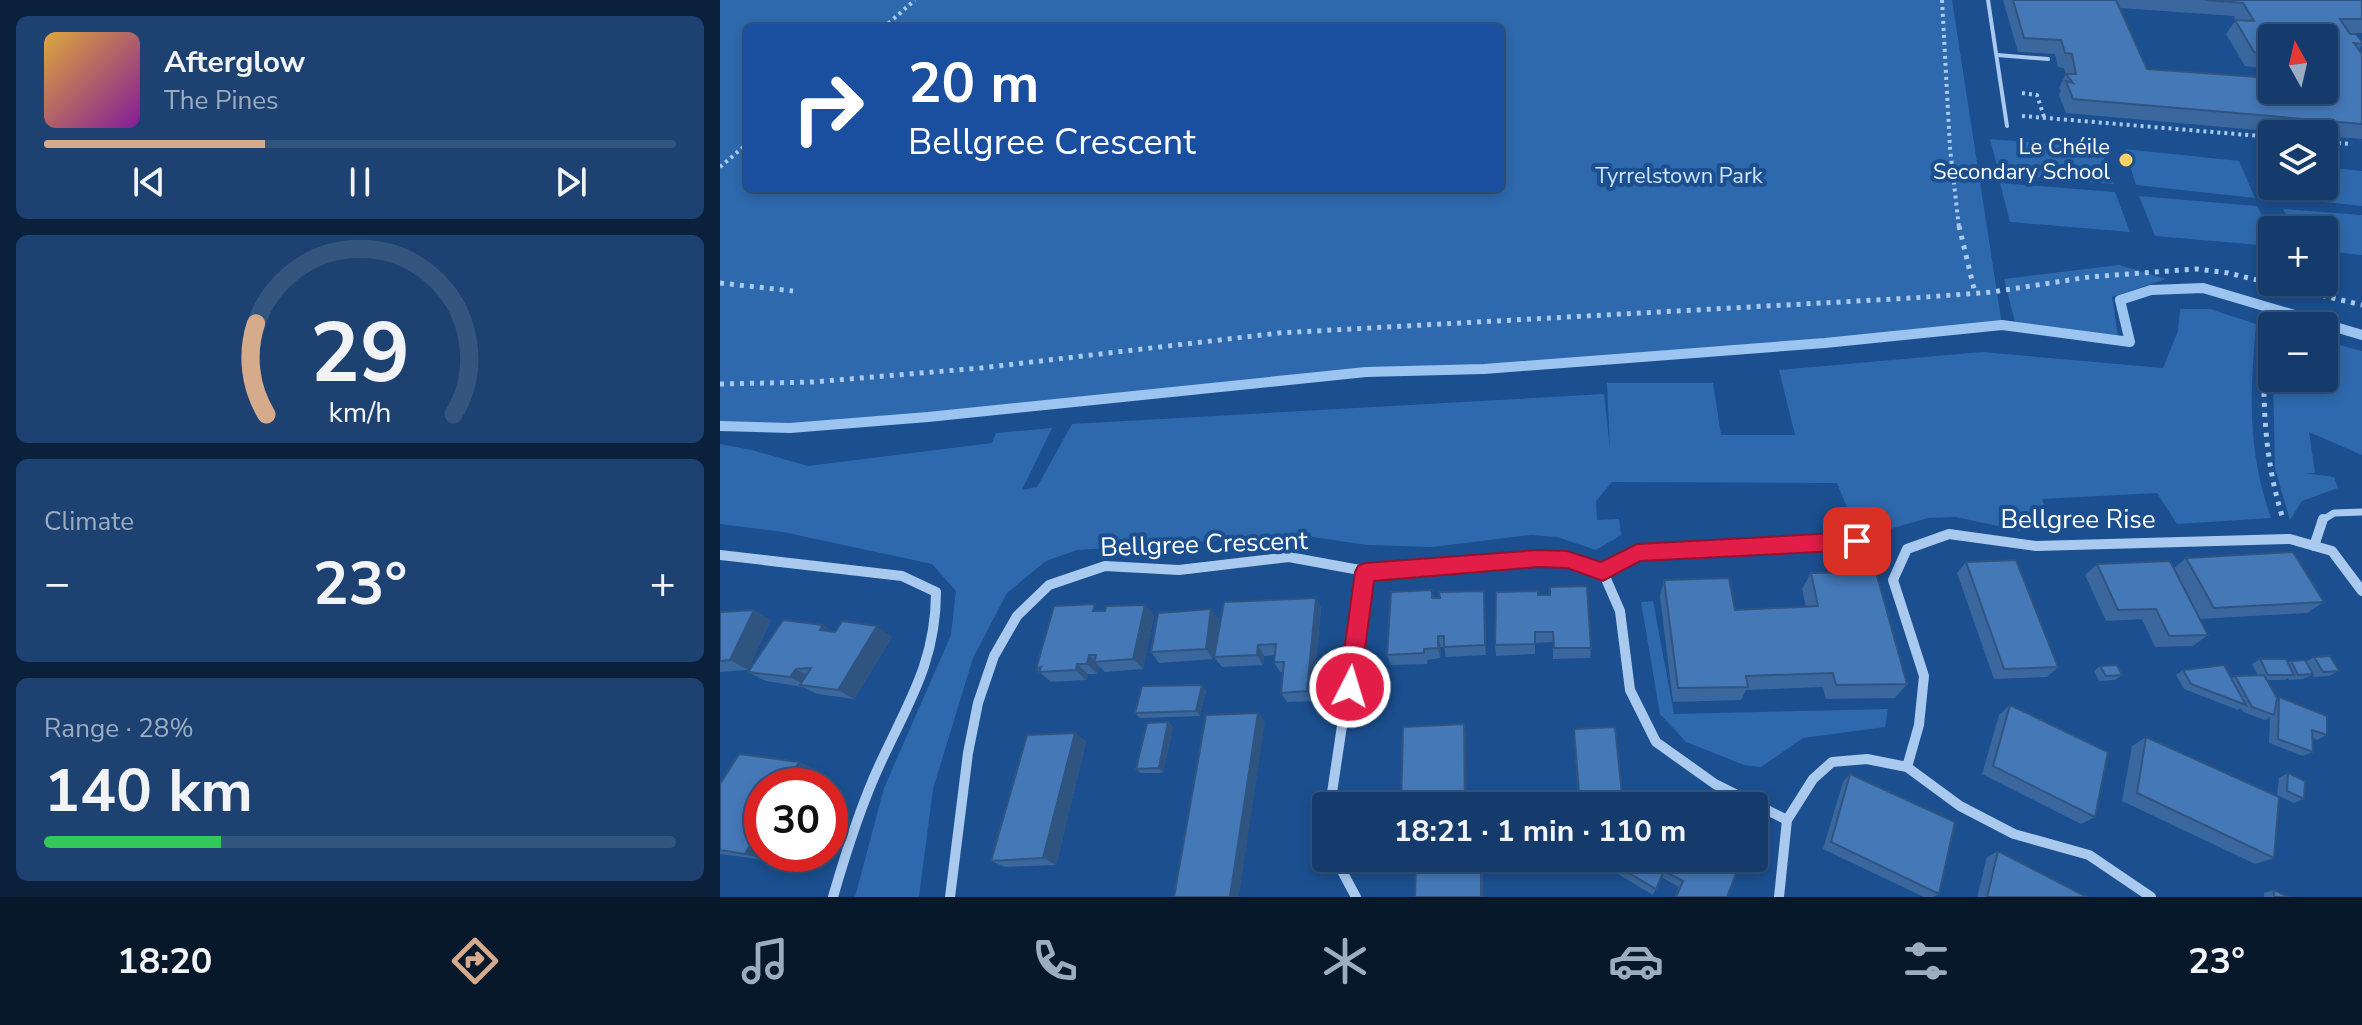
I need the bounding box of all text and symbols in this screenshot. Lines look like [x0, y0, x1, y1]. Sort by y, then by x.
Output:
north arrow [2258, 24, 2338, 104]
map controls [2258, 24, 2338, 392]
text: Afterglow [164, 42, 305, 83]
text: 20 m [908, 45, 1039, 122]
icon: right [776, 56, 880, 160]
text: The Pines [164, 83, 279, 118]
text: Bellgree Crescent [908, 118, 1196, 167]
button: layers [2258, 120, 2338, 200]
place label: Le Chéile Secondary School [1933, 132, 2110, 187]
marker: Le Chéile Secondary School [2117, 151, 2135, 169]
icon: previous [127, 160, 171, 204]
icon: pause [338, 160, 382, 204]
icon: next [549, 160, 593, 204]
park label: Tyrrelstown Park [1595, 161, 1764, 191]
button: + [2258, 216, 2338, 296]
text: 29 [310, 297, 410, 410]
button: − [2258, 312, 2338, 392]
text: km/h [329, 393, 391, 432]
street label: Bellgree Rise [2000, 502, 2156, 537]
text: Climate [44, 504, 134, 539]
pin [1823, 507, 1891, 575]
icon: arrive [1835, 519, 1879, 563]
street label: Bellgree Crescent [1100, 523, 1309, 565]
text: 23° [313, 543, 407, 625]
text: − [44, 554, 70, 614]
text: + [650, 554, 676, 614]
position arrow [1308, 645, 1392, 729]
text: Range · 28% [44, 711, 194, 746]
text: 140 km [44, 750, 253, 832]
speed limit sign: 30 [744, 768, 848, 872]
text: 18:21 · 1 min · 110 m [1394, 811, 1686, 852]
icon: directions [447, 933, 503, 989]
icon: music [737, 933, 793, 989]
icon: phone [1027, 933, 1083, 989]
icon: climate [1317, 933, 1373, 989]
icon: car [1608, 933, 1664, 989]
icon: filters [1898, 933, 1954, 989]
text: 18:20 [117, 937, 212, 986]
text: 23° [2188, 937, 2245, 986]

